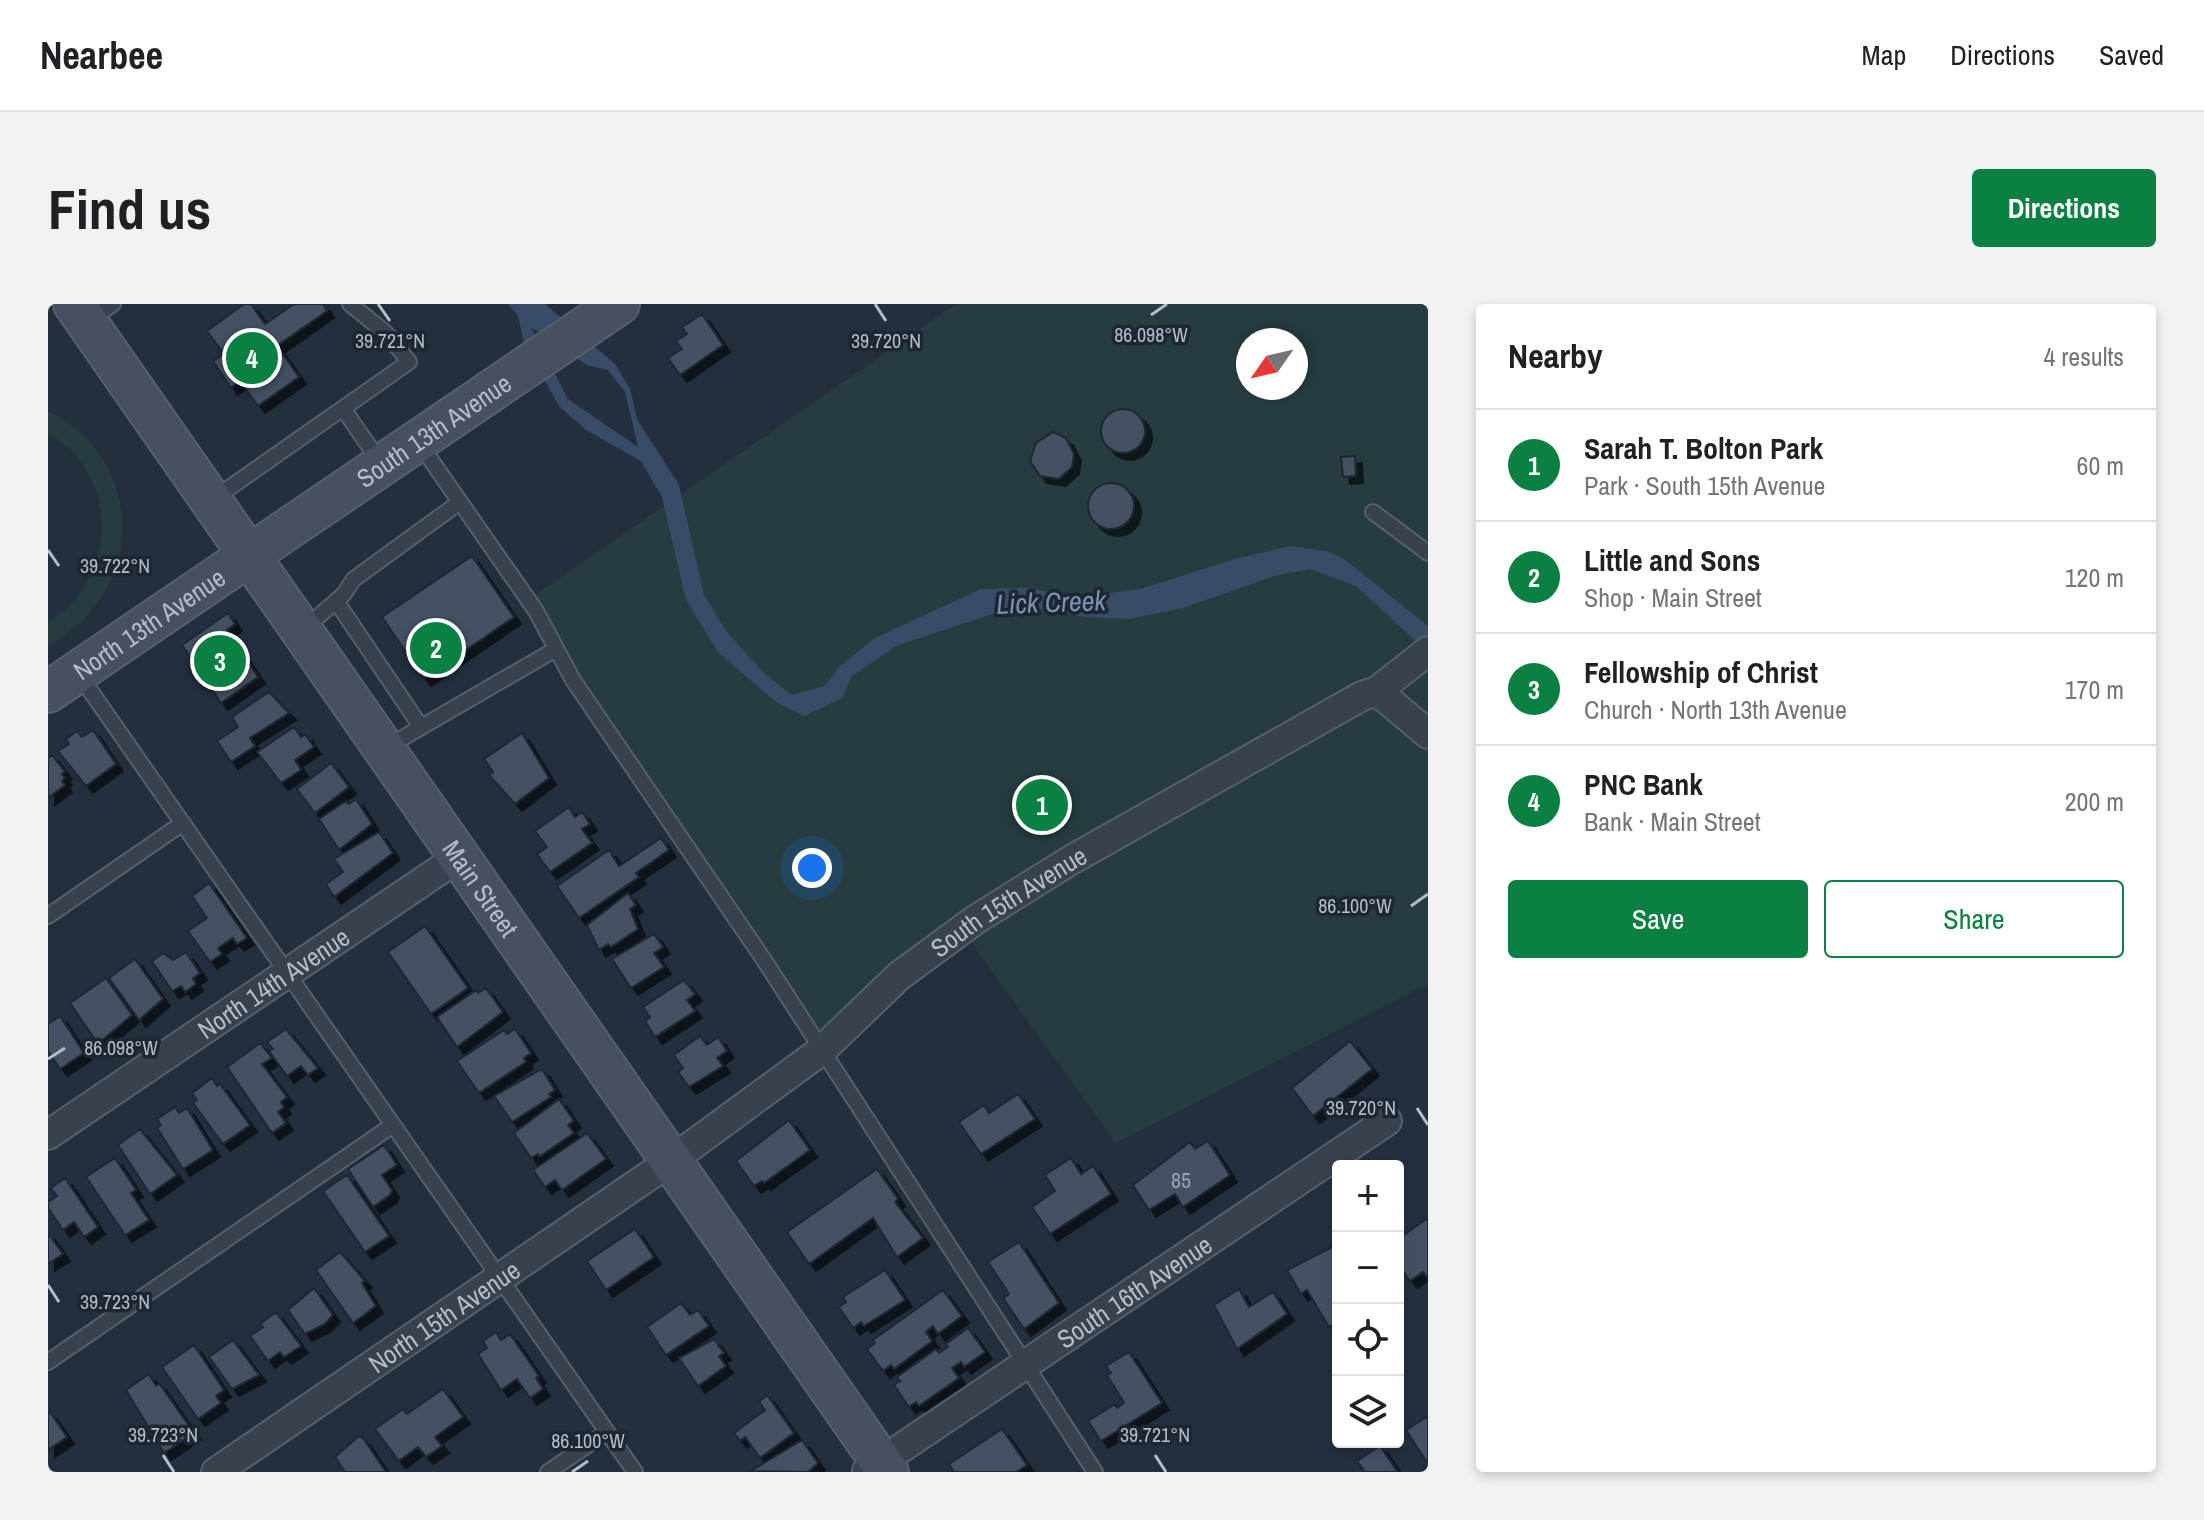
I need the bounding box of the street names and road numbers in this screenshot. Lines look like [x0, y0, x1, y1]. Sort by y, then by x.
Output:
street label: South 13th Avenue [349, 365, 518, 495]
street label: North 13th Avenue [66, 561, 230, 687]
street label: Main Street [435, 833, 527, 943]
street label: South 15th Avenue [923, 837, 1093, 965]
street label: North 14th Avenue [190, 919, 356, 1047]
street label: South 16th Avenue [1050, 1226, 1219, 1356]
street label: North 15th Avenue [361, 1252, 526, 1380]

